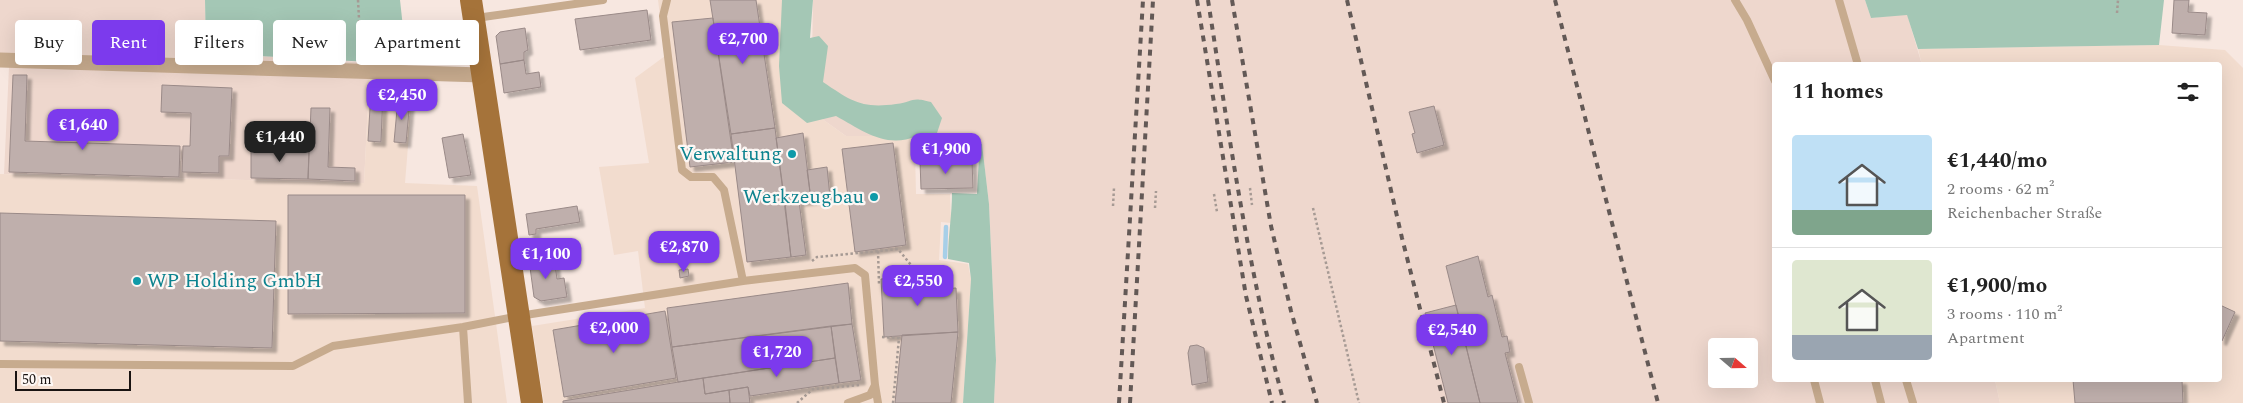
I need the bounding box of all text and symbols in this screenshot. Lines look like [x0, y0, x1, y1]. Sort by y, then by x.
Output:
chip: Buy [15, 20, 82, 65]
chip: Rent [92, 20, 165, 65]
chip: Filters [175, 20, 263, 65]
chip: New [273, 20, 346, 65]
chip: Apartment [356, 20, 479, 65]
pin: €2,700 [702, 22, 784, 65]
text: €2,700 [718, 27, 768, 51]
text: 11 homes [1792, 76, 1884, 108]
pin: €2,450 [361, 78, 443, 121]
icon: filters [2174, 78, 2202, 106]
text: €2,450 [377, 83, 427, 107]
pin: €1,640 [42, 108, 124, 151]
text: €1,640 [58, 113, 108, 137]
pin: €1,440 [239, 120, 321, 163]
text: €1,440 [255, 125, 305, 149]
pin: €1,900 [905, 132, 987, 175]
text: €1,900 [921, 137, 971, 161]
place label: Verwaltung [679, 139, 782, 169]
text: €1,440/mo [1947, 145, 2047, 177]
marker: Verwaltung [786, 148, 798, 160]
icon: home [1832, 155, 1892, 215]
text: 2 rooms · 62 m² [1947, 177, 2054, 201]
place label: Werkzeugbau [743, 182, 864, 212]
marker: Werkzeugbau [868, 191, 880, 203]
text: Reichenbacher Straße [1947, 201, 2102, 225]
pin: €2,870 [643, 230, 725, 273]
text: €2,870 [659, 235, 709, 259]
pin: €1,100 [505, 238, 587, 280]
text: €1,100 [521, 242, 571, 266]
pin: €2,550 [877, 264, 959, 307]
place label: WP Holding GmbH [147, 266, 322, 296]
text: €2,550 [893, 269, 943, 293]
text: €1,900/mo [1947, 270, 2047, 302]
marker: WP Holding GmbH [131, 275, 143, 287]
icon: home [1832, 280, 1892, 340]
text: 3 rooms · 110 m² [1947, 302, 2062, 326]
pin: €2,000 [573, 312, 655, 354]
pin: €2,540 [1411, 314, 1493, 356]
text: €2,000 [589, 316, 639, 340]
text: €2,540 [1427, 318, 1477, 342]
text: Apartment [1947, 326, 2025, 350]
pin: €1,720 [736, 336, 818, 378]
north arrow [1708, 338, 1758, 388]
map controls [1708, 338, 1758, 388]
text: €1,720 [752, 340, 802, 364]
scale bar [15, 368, 131, 391]
text: 50 m [22, 369, 52, 390]

